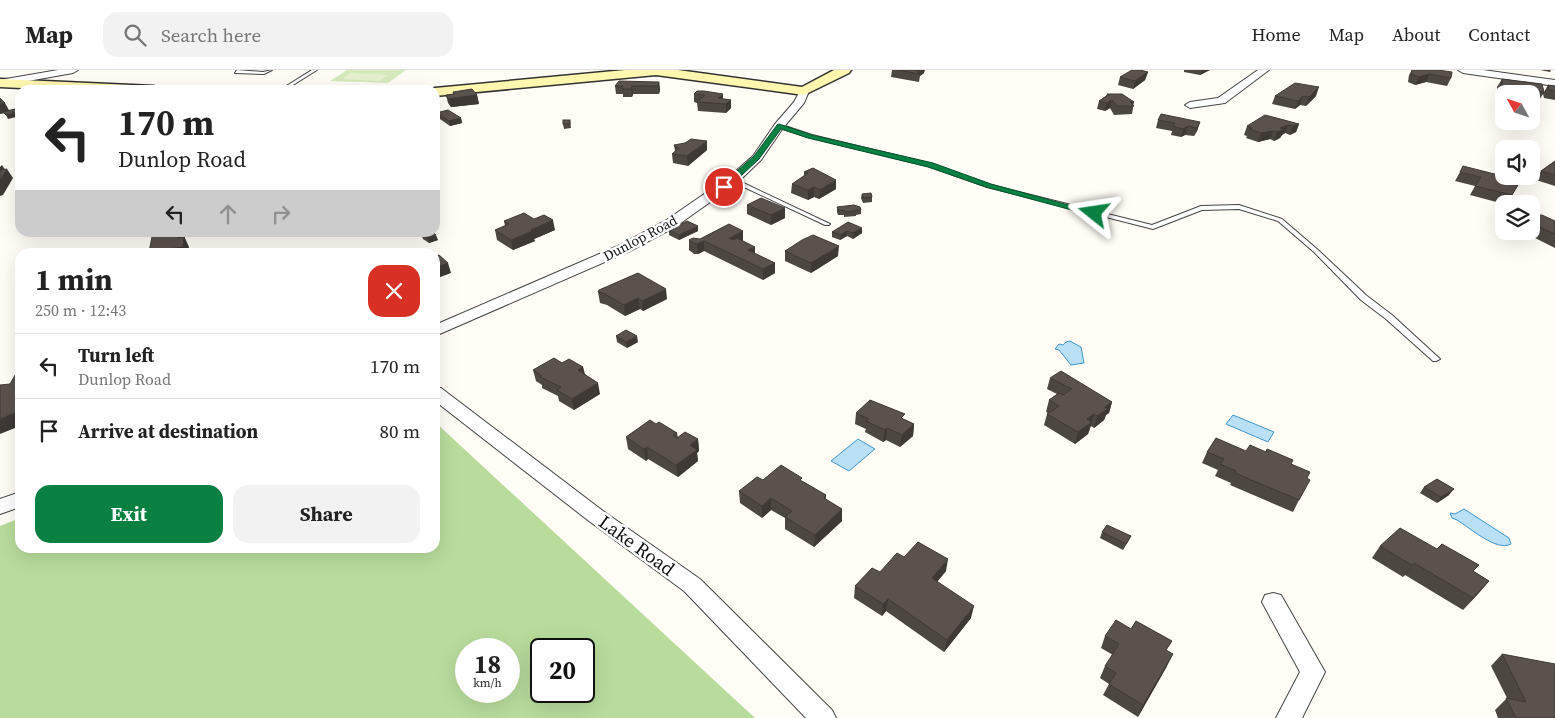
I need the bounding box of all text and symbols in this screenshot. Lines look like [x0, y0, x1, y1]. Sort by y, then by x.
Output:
search box [103, 12, 453, 57]
text: Map [25, 18, 73, 51]
icon: search [121, 21, 149, 49]
text: Search here [161, 22, 261, 48]
text: Home [1252, 22, 1301, 47]
text: Map [1329, 22, 1364, 47]
text: About [1392, 22, 1440, 47]
text: Contact [1468, 22, 1530, 47]
north arrow [1495, 85, 1540, 130]
map controls [1495, 85, 1540, 240]
text: 170 m [118, 99, 214, 147]
icon: left [35, 105, 100, 170]
button: sound [1495, 140, 1540, 185]
text: Dunlop Road [118, 144, 246, 174]
pin [703, 166, 745, 208]
icon: arrive [710, 173, 738, 201]
position arrow [1067, 186, 1119, 238]
button: layers [1495, 195, 1540, 240]
icon: left [161, 200, 189, 228]
icon: ahead [214, 200, 242, 228]
icon: right [267, 200, 295, 228]
street label: Dunlop Road [599, 210, 681, 266]
text: 1 min [35, 259, 113, 300]
button: close [368, 265, 420, 317]
text: 250 m · 12:43 [35, 299, 126, 321]
text: Turn left [78, 342, 154, 368]
icon: left [35, 352, 63, 380]
text: 170 m [370, 353, 420, 379]
text: Dunlop Road [78, 368, 171, 390]
icon: arrive [35, 417, 63, 445]
text: Arrive at destination [78, 418, 258, 444]
text: 80 m [379, 418, 420, 444]
button: Exit [35, 485, 223, 543]
button: Share [233, 485, 420, 543]
street label: Lake Road [594, 509, 680, 582]
speed limit sign: 20 [530, 638, 595, 703]
text: 18 [474, 647, 501, 681]
text: km/h [473, 675, 502, 691]

